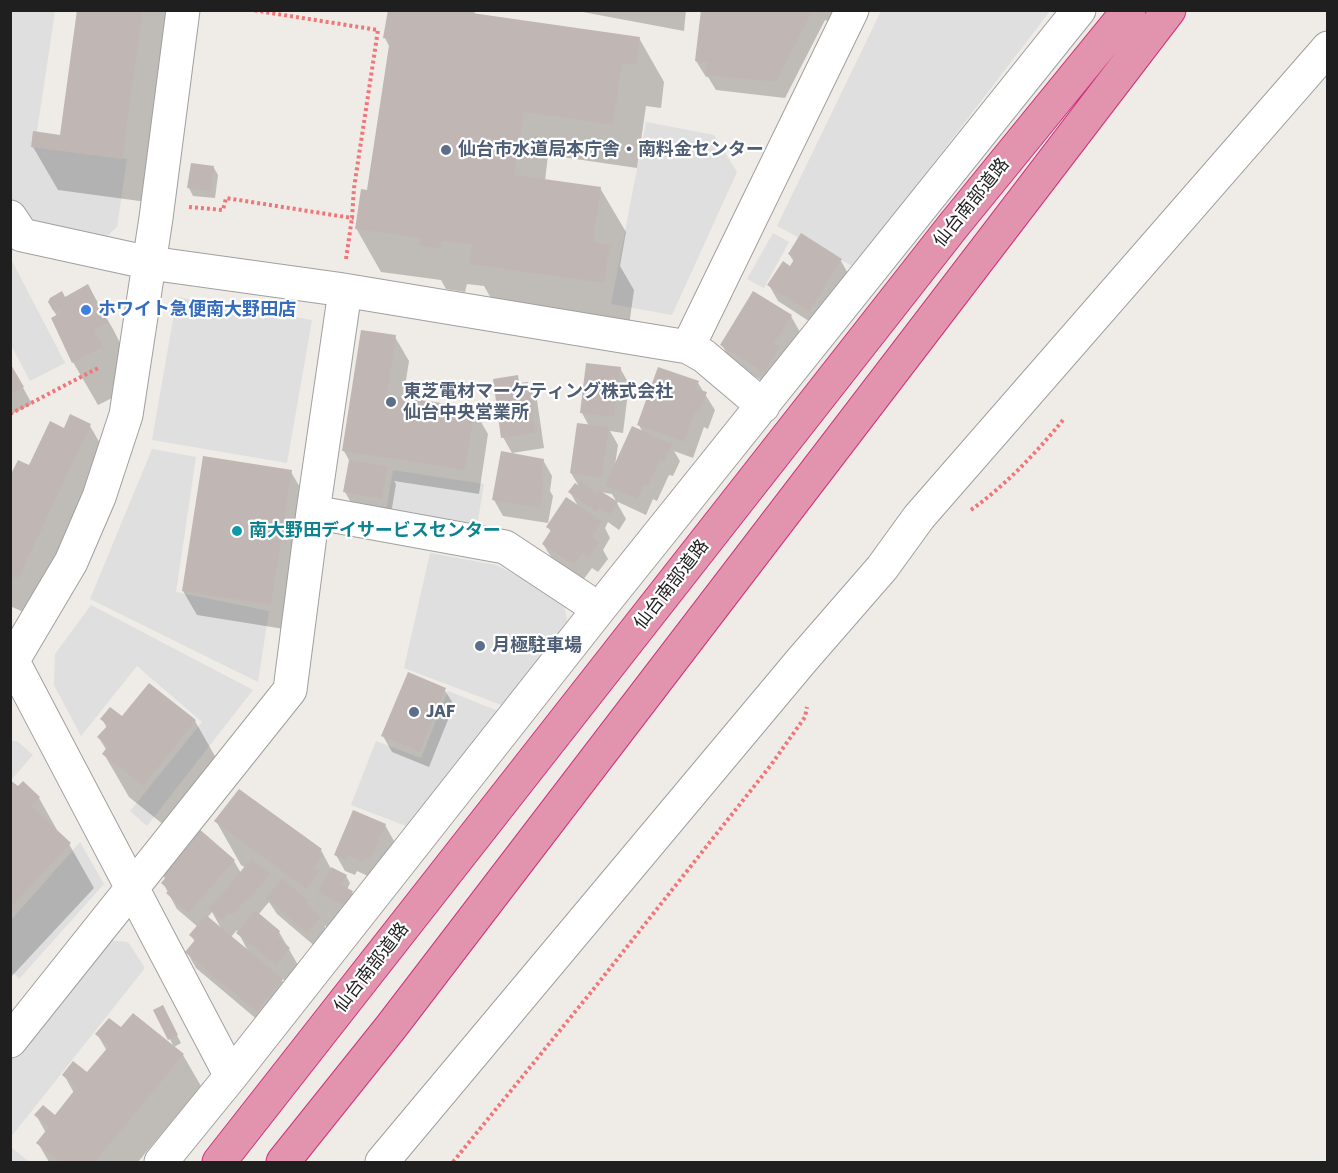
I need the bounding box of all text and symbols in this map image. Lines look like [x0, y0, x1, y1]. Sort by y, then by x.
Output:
place label: 仙台市水道局本庁舎・南料金センター [458, 139, 764, 161]
marker: 仙台市水道局本庁舎・南料金センター [439, 143, 453, 157]
street label: 仙台南部道路 [930, 154, 1014, 252]
place label: ホワイト急便南大野田店 [98, 299, 296, 321]
marker: ホワイト急便南大野田店 [79, 303, 93, 317]
place label: 東芝電材マーケティング株式会社 仙台中央営業所 [403, 381, 673, 424]
marker: 東芝電材マーケティング株式会社 仙台中央営業所 [384, 395, 398, 409]
place label: 南大野田デイサービスセンター [249, 520, 501, 542]
marker: 南大野田デイサービスセンター [230, 524, 244, 538]
street label: 仙台南部道路 [630, 536, 714, 634]
place label: 月極駐車場 [492, 635, 582, 657]
marker: 月極駐車場 [473, 639, 487, 653]
place label: JAF [426, 701, 455, 723]
marker: JAF [407, 705, 421, 719]
street label: 仙台南部道路 [330, 919, 414, 1017]

